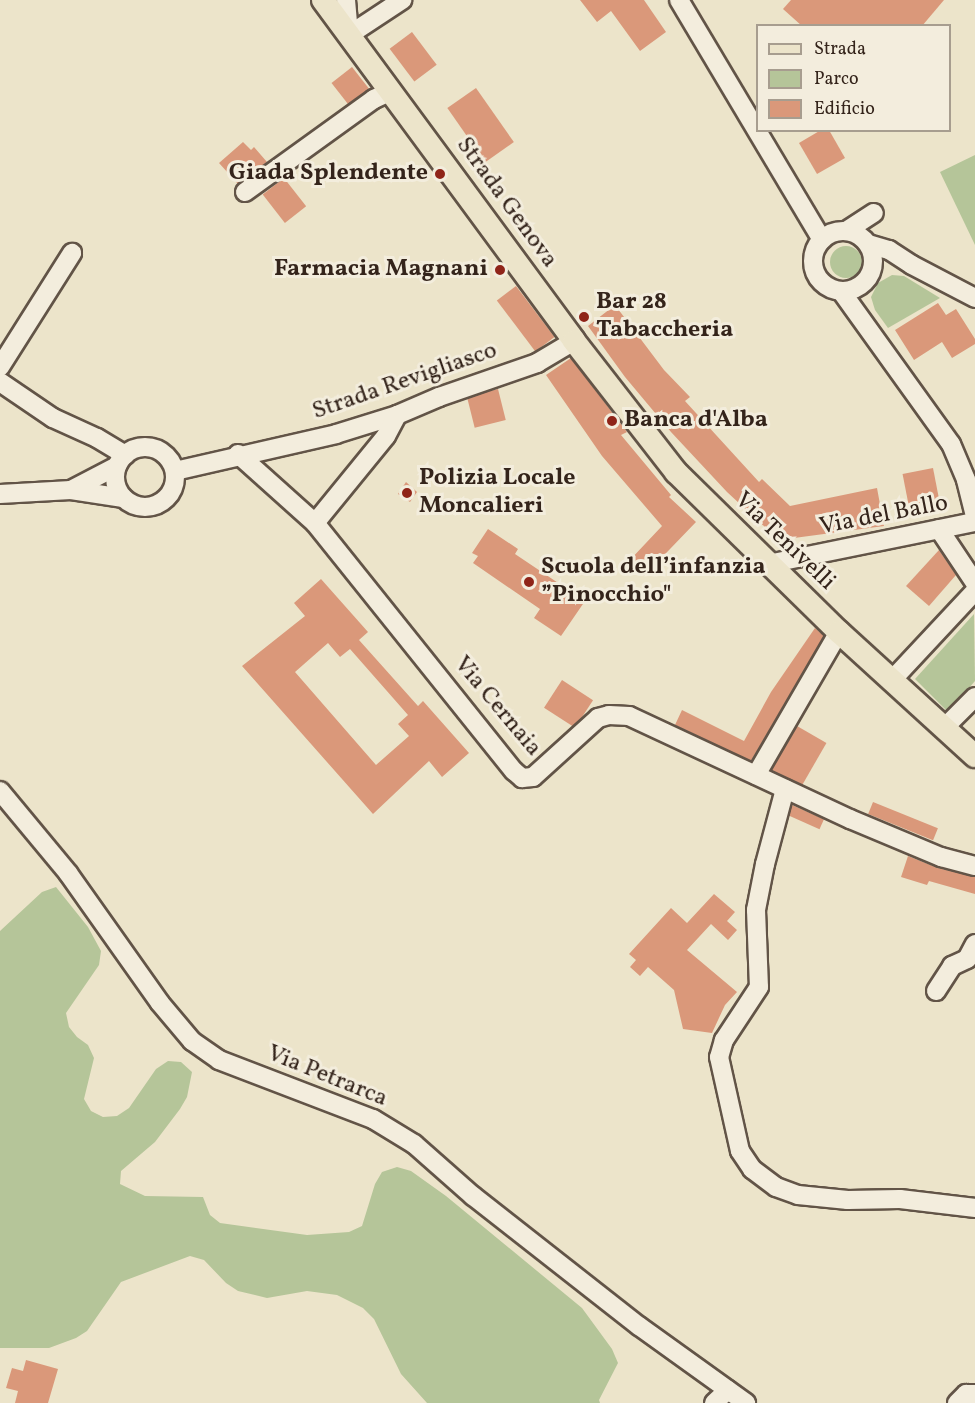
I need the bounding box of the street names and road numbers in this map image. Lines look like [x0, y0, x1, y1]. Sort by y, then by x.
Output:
street label: Strada Genova [449, 132, 563, 274]
street label: Strada Revigliasco [309, 337, 501, 427]
street label: Via Tenivelli [727, 487, 841, 597]
street label: Via del Ballo [817, 489, 951, 543]
street label: Via Cernaia [447, 651, 547, 763]
street label: Via Petrarca [263, 1040, 391, 1114]

